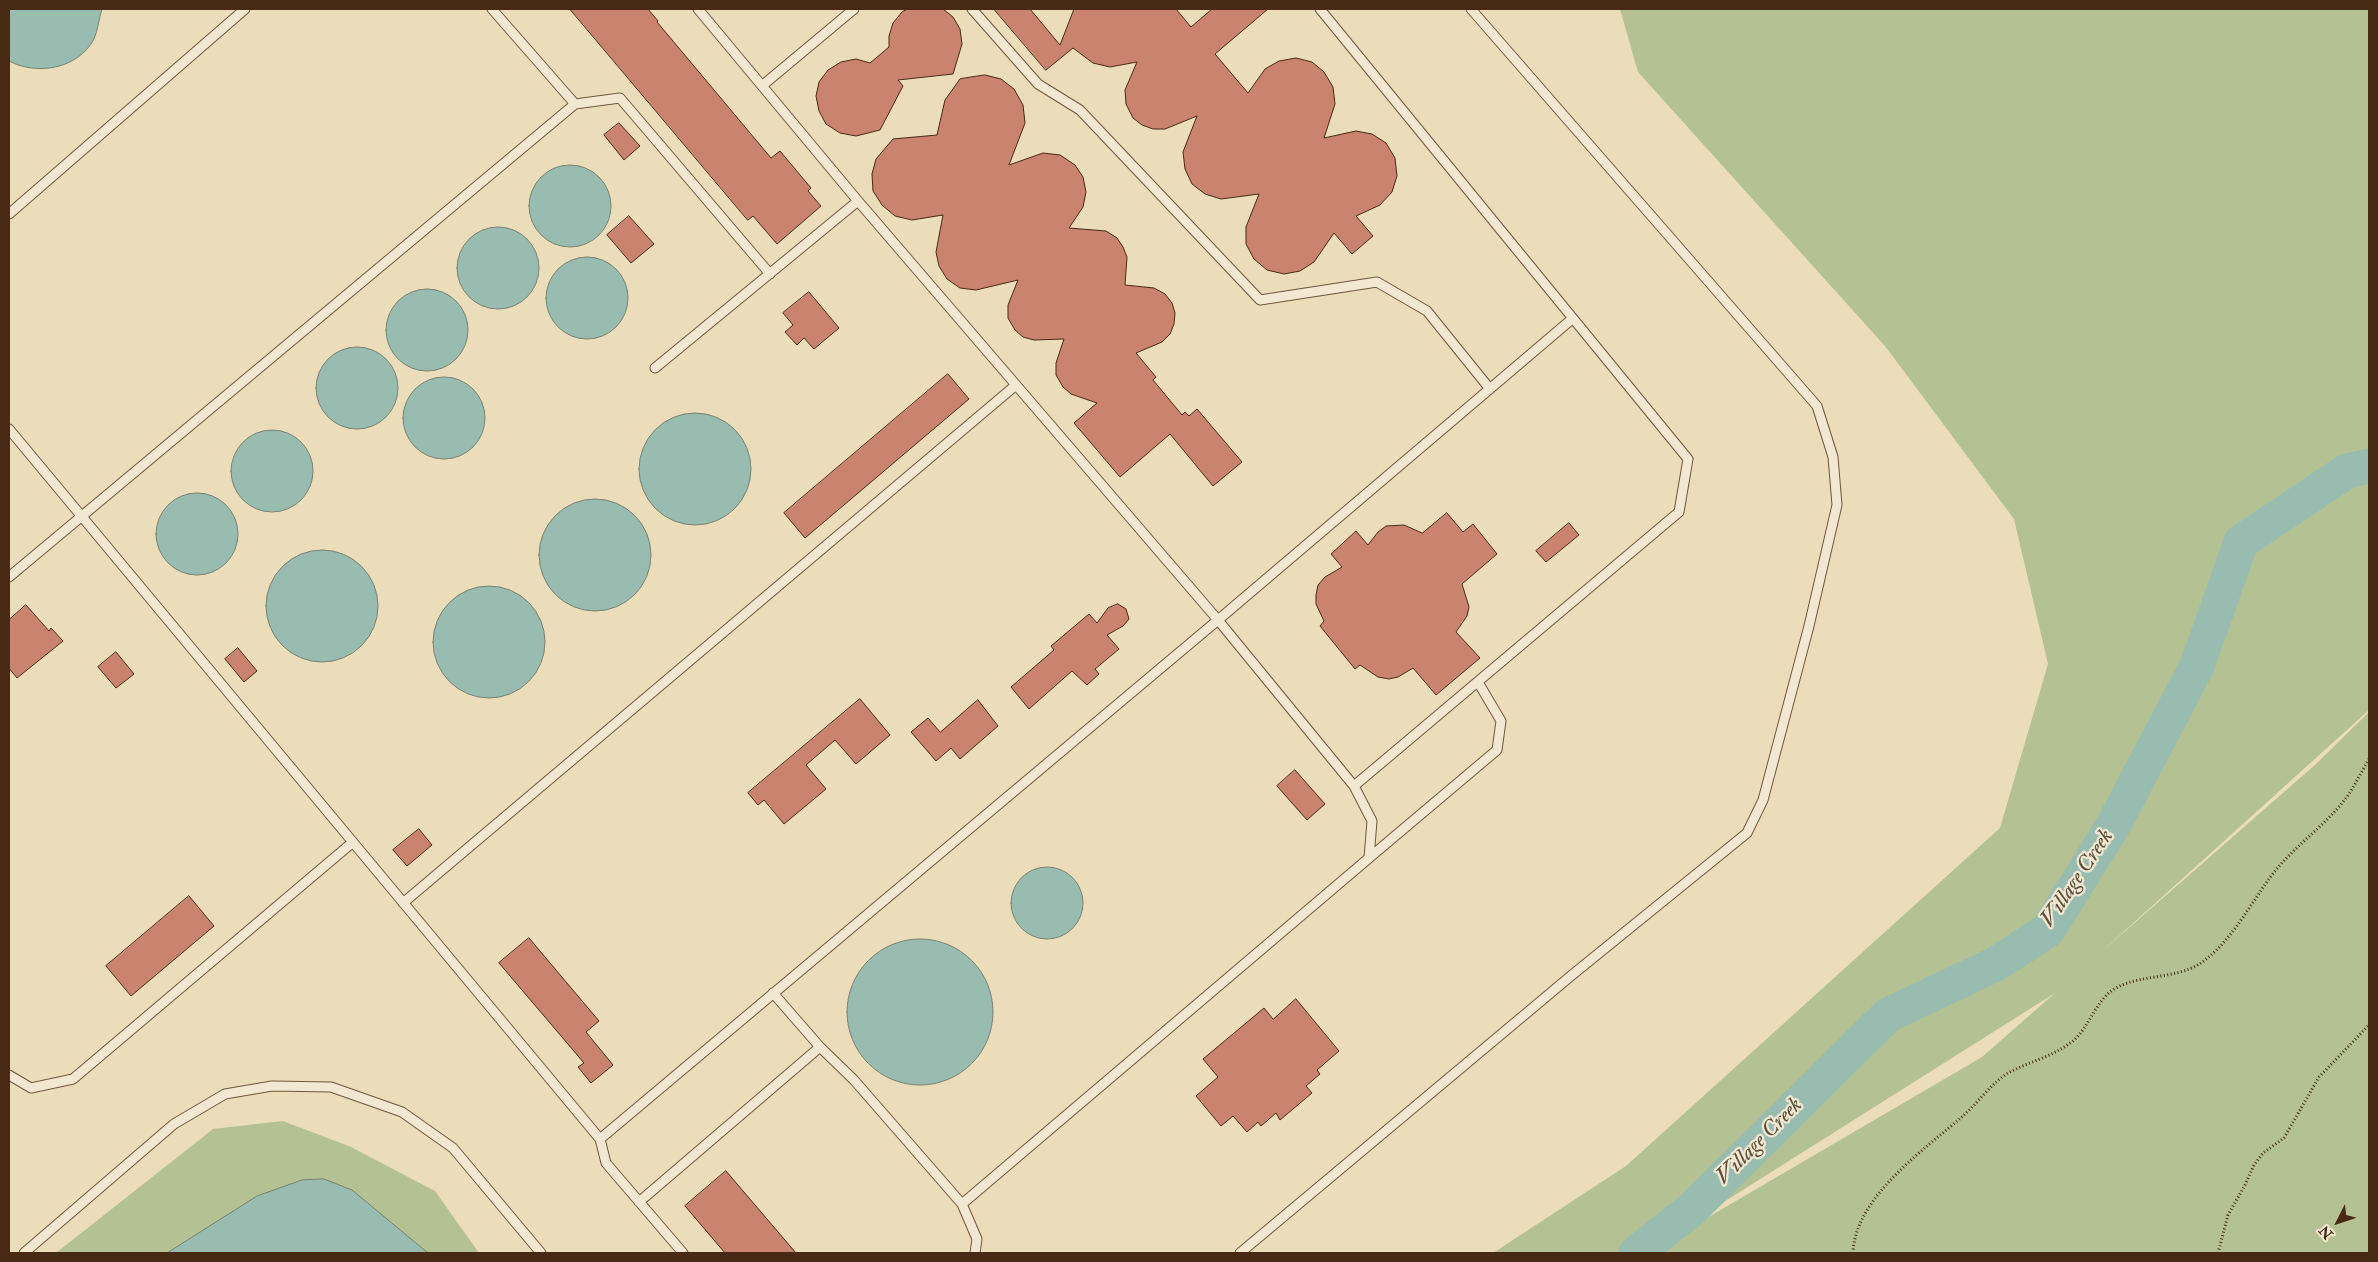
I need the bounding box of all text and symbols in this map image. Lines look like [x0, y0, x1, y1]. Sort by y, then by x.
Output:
water label: Village Creek [2036, 825, 2120, 933]
water label: Village Creek [1711, 1093, 1809, 1191]
north arrow [2313, 1197, 2363, 1247]
text: N [2316, 1222, 2337, 1242]

